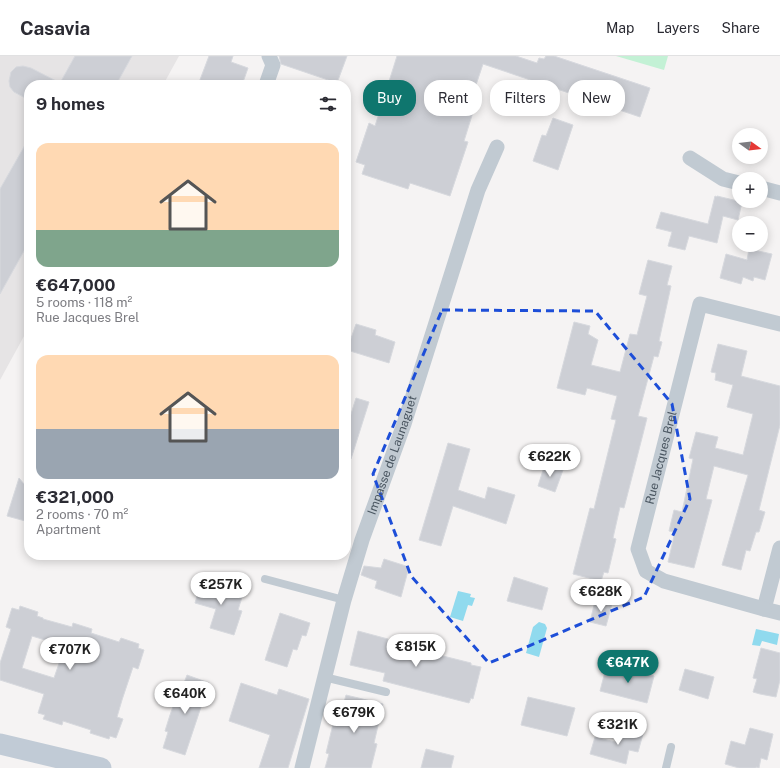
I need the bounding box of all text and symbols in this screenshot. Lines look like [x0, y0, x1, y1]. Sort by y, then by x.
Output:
text: Casavia [20, 17, 90, 39]
text: Map [606, 20, 634, 36]
text: Layers [656, 20, 700, 36]
text: Share [722, 20, 760, 36]
chip: Buy [363, 80, 416, 116]
chip: Rent [424, 80, 482, 116]
chip: Filters [490, 80, 560, 116]
chip: New [568, 80, 625, 116]
icon: filters [317, 93, 339, 115]
text: 9 homes [36, 94, 105, 114]
north arrow [732, 128, 768, 164]
map controls [732, 128, 768, 252]
icon: home [152, 169, 224, 241]
button: + [732, 172, 768, 208]
button: − [732, 216, 768, 252]
text: €647,000 [36, 275, 116, 295]
text: 5 rooms · 118 m² [36, 295, 132, 310]
text: Rue Jacques Brel [36, 310, 139, 325]
icon: home [152, 381, 224, 453]
street label: Impasse de Launaguet [365, 393, 420, 517]
street label: Rue Jacques Brel [643, 409, 680, 506]
pin: €622K [522, 444, 578, 478]
text: €622K [529, 449, 571, 464]
text: €321,000 [36, 487, 114, 507]
text: 2 rooms · 70 m² [36, 507, 128, 522]
text: Apartment [36, 522, 101, 537]
pin: €257K [193, 572, 249, 606]
text: €257K [200, 577, 242, 592]
pin: €628K [573, 579, 629, 613]
text: €628K [579, 584, 623, 599]
pin: €815K [388, 634, 444, 668]
pin: €707K [42, 637, 98, 671]
text: €815K [396, 639, 436, 654]
text: €707K [49, 642, 91, 657]
pin: €647K [600, 650, 656, 684]
text: €647K [607, 655, 650, 670]
pin: €640K [157, 681, 213, 715]
text: €640K [163, 686, 207, 701]
pin: €679K [326, 700, 382, 734]
text: €679K [333, 705, 375, 720]
pin: €321K [590, 712, 646, 746]
text: €321K [598, 717, 638, 732]

